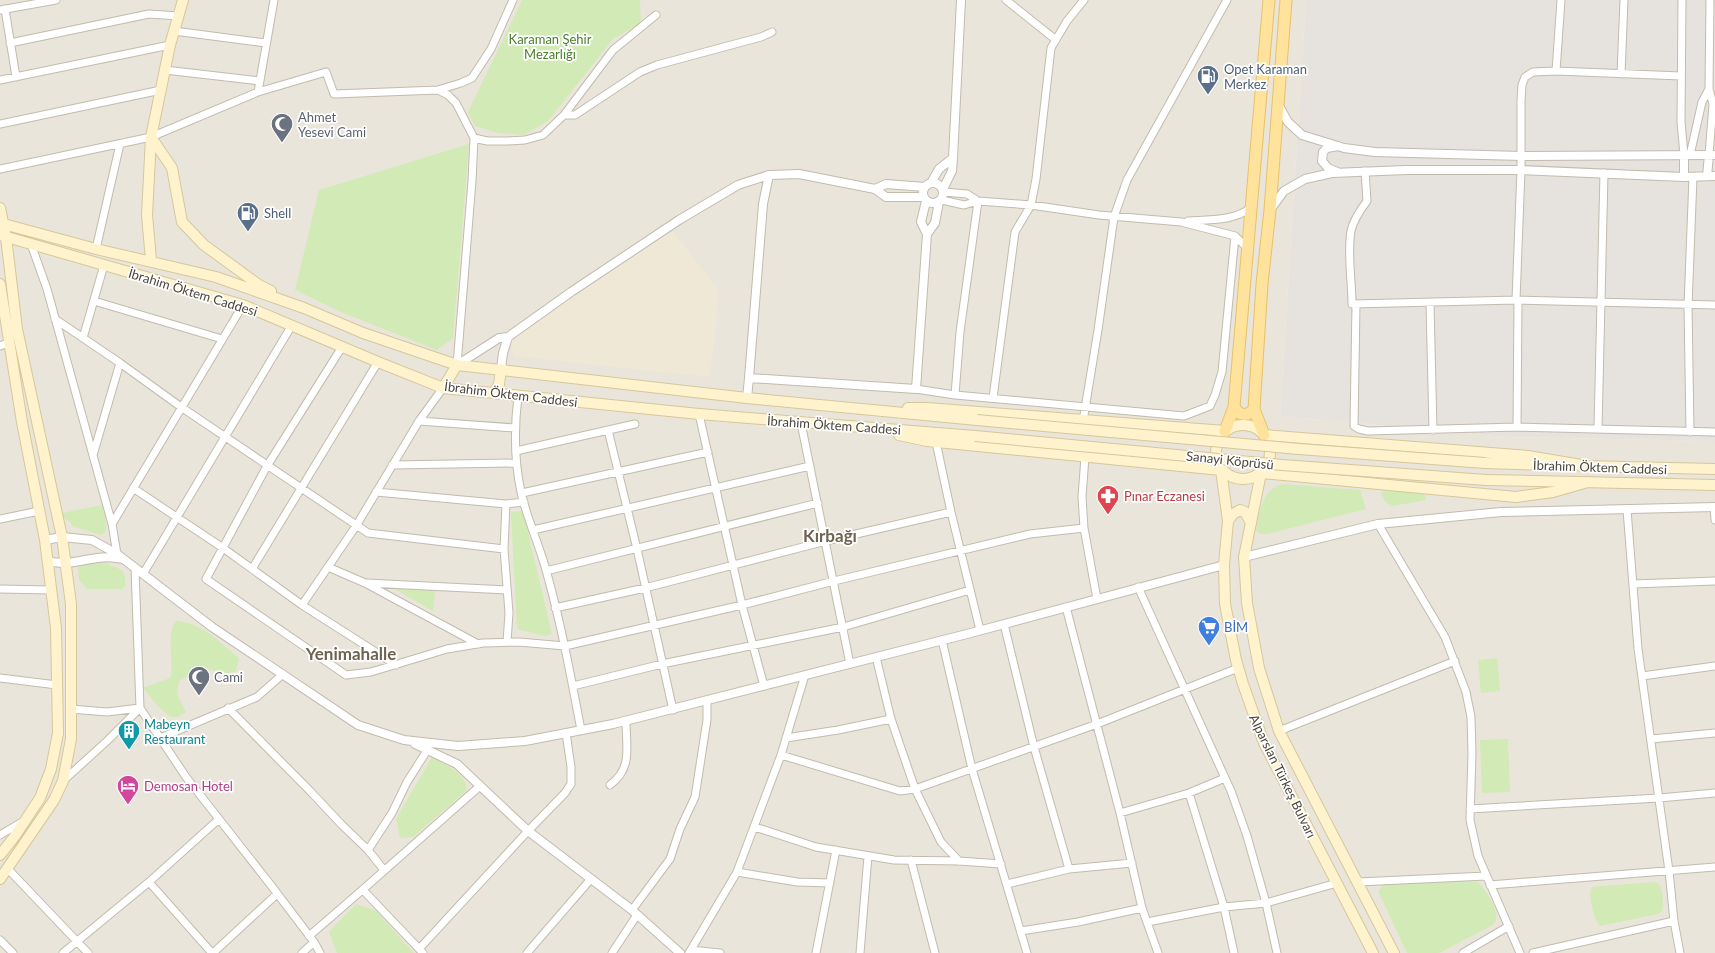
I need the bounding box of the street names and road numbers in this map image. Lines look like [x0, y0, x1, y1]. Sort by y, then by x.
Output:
street label: İbrahim Öktem Caddesi [127, 265, 259, 319]
street label: İbrahim Öktem Caddesi [444, 378, 578, 410]
street label: İbrahim Öktem Caddesi [767, 412, 901, 438]
street label: Sanayi Köprüsü [1186, 447, 1274, 473]
street label: İbrahim Öktem Caddesi [1533, 457, 1667, 477]
street label: Alparslan Türkeş Bulvarı [1246, 712, 1320, 840]

